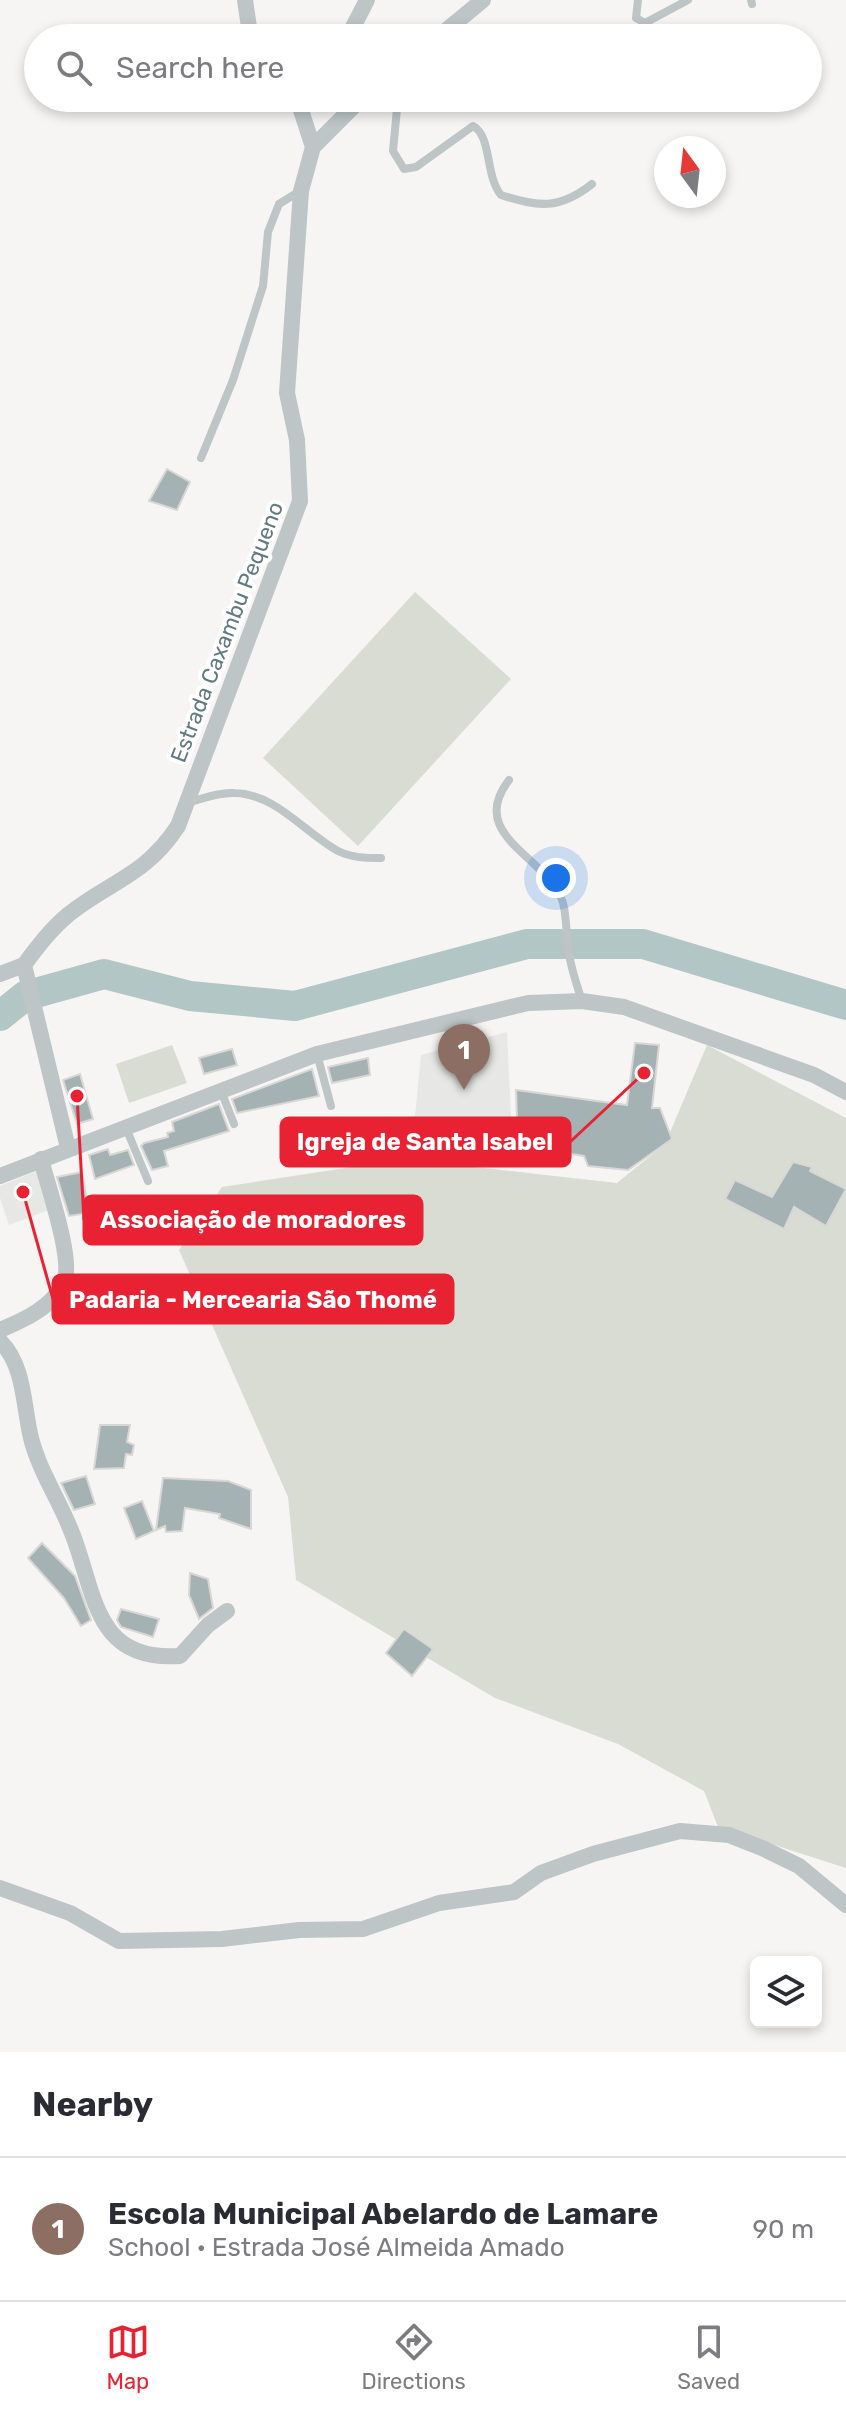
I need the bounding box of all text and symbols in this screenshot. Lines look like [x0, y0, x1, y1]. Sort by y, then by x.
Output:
search box [24, 24, 822, 112]
icon: search [52, 46, 96, 90]
text: Search here [116, 50, 284, 86]
north arrow [654, 136, 726, 208]
street label: Estrada Caxambu Pequeno [165, 498, 289, 766]
your location [536, 858, 576, 898]
pin: 1 [438, 1024, 490, 1090]
callout: Igreja de Santa Isabel [281, 1118, 570, 1166]
text: Igreja de Santa Isabel [297, 1128, 553, 1156]
callout: Associação de moradores [84, 1196, 422, 1244]
text: Associação de moradores [100, 1206, 406, 1234]
callout: Padaria - Mercearia São Thomé [53, 1275, 453, 1323]
text: Padaria - Mercearia São Thomé [69, 1286, 437, 1314]
map controls [750, 1956, 822, 2028]
button: layers [750, 1956, 822, 2028]
text: Nearby [32, 2084, 153, 2125]
text: Escola Municipal Abelardo de Lamare [108, 2196, 658, 2232]
text: 1 [52, 2214, 64, 2245]
text: 90 m [753, 2214, 814, 2245]
text: School · Estrada José Almeida Amado [108, 2232, 565, 2263]
tab: Map [106, 2320, 150, 2395]
tab: Directions [361, 2320, 466, 2395]
tab: Saved [677, 2320, 740, 2395]

